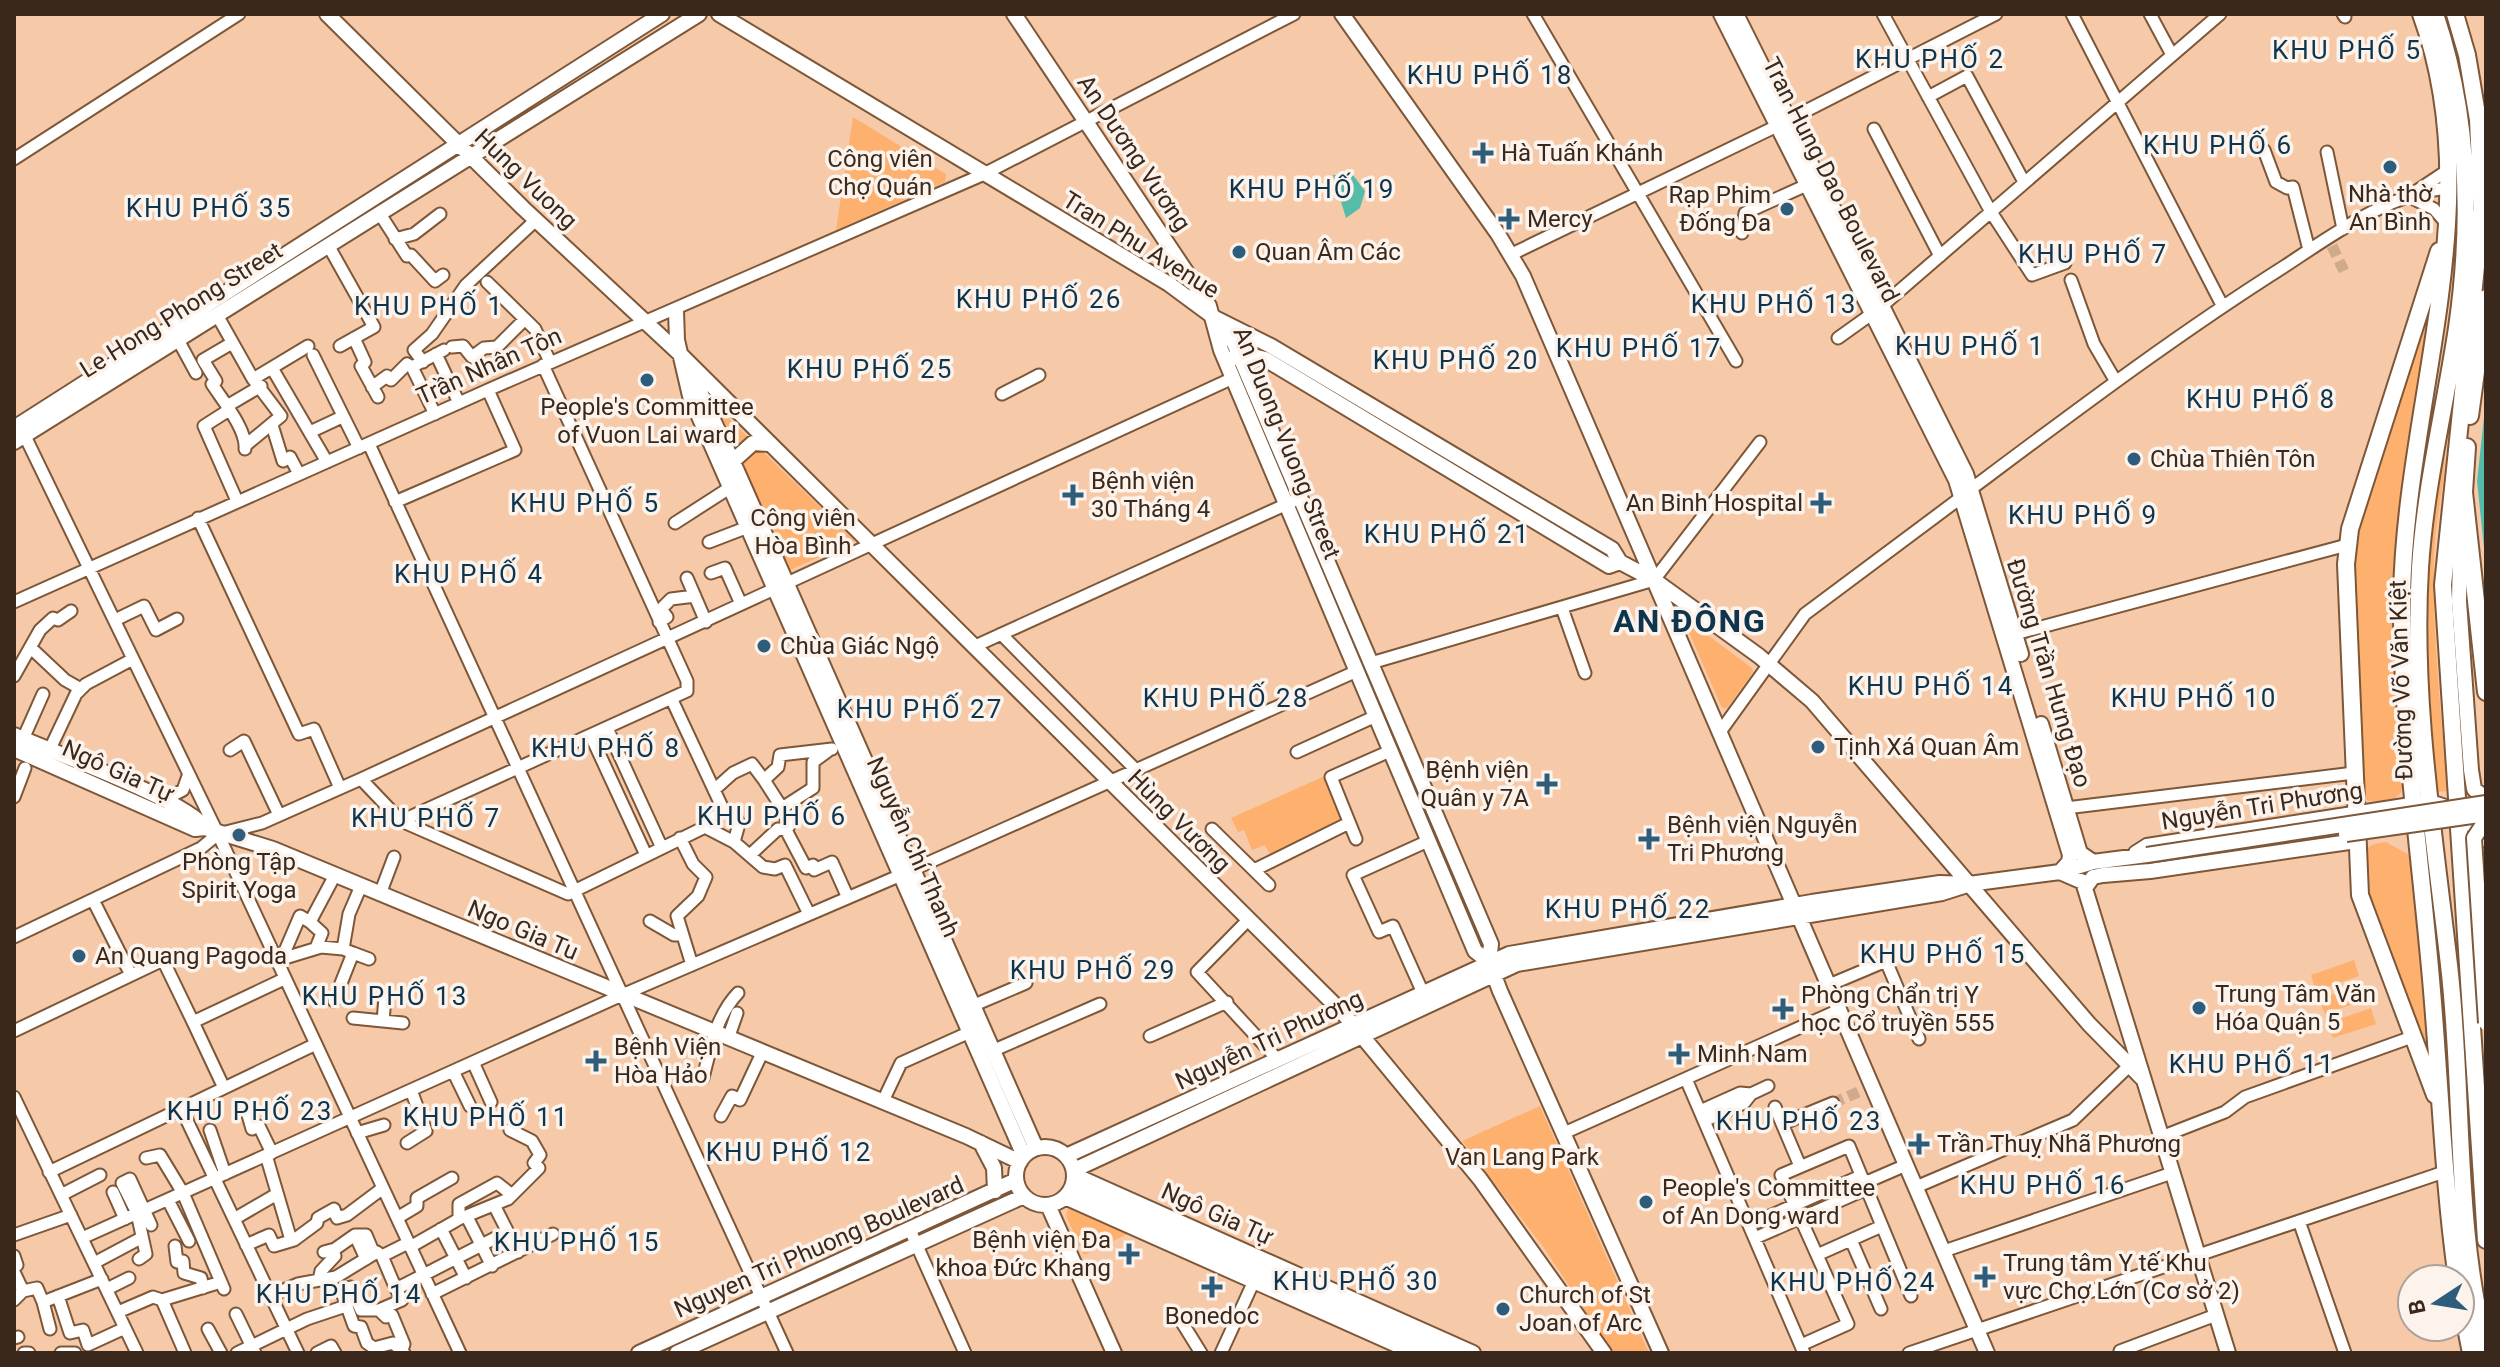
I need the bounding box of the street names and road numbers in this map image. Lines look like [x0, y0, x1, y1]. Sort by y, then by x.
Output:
street label: Tran Hung Dao Boulevard [1757, 53, 1905, 307]
street label: An Dương Vương [1071, 70, 1197, 236]
street label: Hung Vuong [469, 123, 583, 235]
street label: Tran Phu Avenue [1058, 186, 1224, 304]
street label: Le Hong Phong Street [75, 236, 287, 384]
street label: Trần Nhân Tôn [412, 322, 566, 410]
street label: An Duong Vuong Street [1228, 323, 1347, 563]
street label: Đường Trần Hưng Đạo [2001, 555, 2097, 791]
street label: Đường Võ Văn Kiệt [2384, 579, 2418, 781]
street label: Ngô Gia Tự [58, 734, 179, 808]
street label: Nguyễn Chí Thanh [861, 753, 965, 941]
street label: Hùng Vương [1122, 764, 1236, 878]
street label: Nguyễn Tri Phương [2159, 776, 2365, 836]
street label: Ngo Gia Tu [463, 894, 583, 966]
street label: Nguyễn Tri Phương [1171, 984, 1367, 1096]
street label: Nguyen Tri Phuong Boulevard [670, 1170, 968, 1324]
street label: Ngô Gia Tự [1157, 1177, 1278, 1251]

